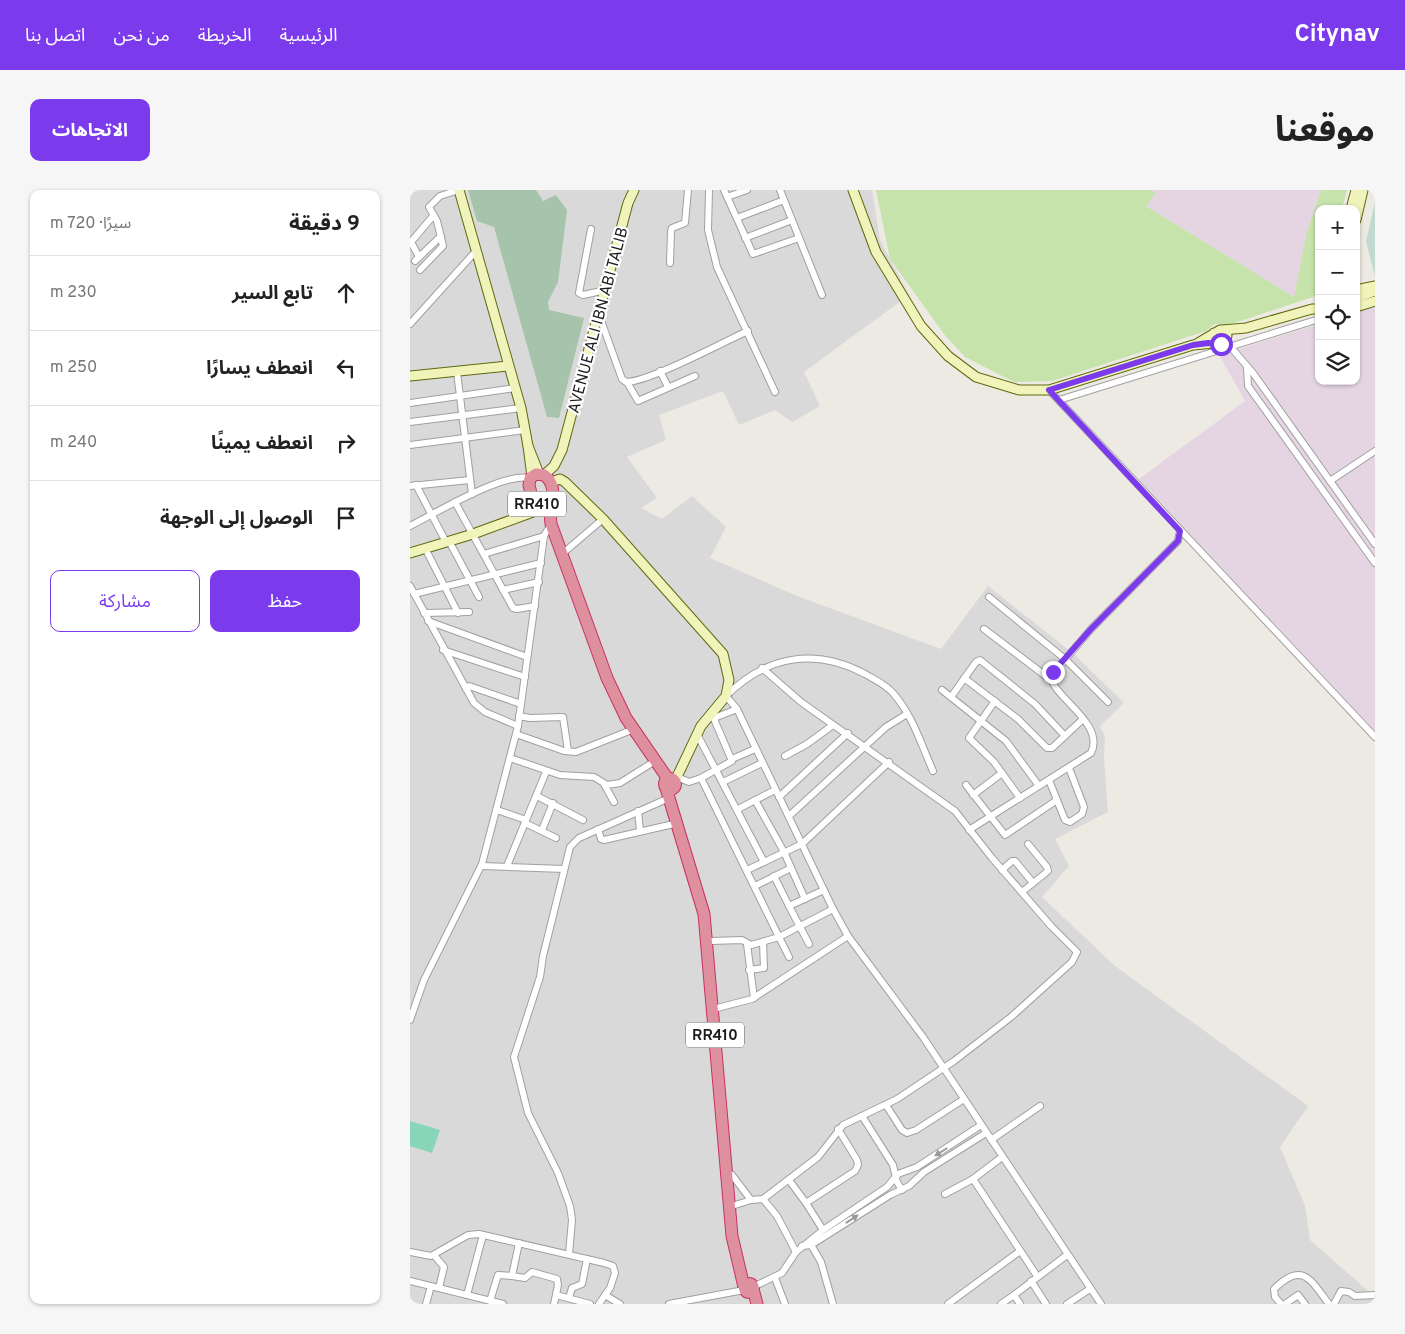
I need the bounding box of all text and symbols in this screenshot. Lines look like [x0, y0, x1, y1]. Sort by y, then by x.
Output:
text: Citynav [1294, 20, 1380, 50]
text: اتصل بنا [25, 25, 85, 48]
text: من نحن [113, 25, 170, 48]
text: الخريطة [198, 25, 252, 48]
text: الرئيسية [280, 25, 337, 48]
button: الاتجاهات [30, 99, 150, 161]
text: موقعنا [1275, 110, 1375, 154]
map controls [1315, 205, 1360, 385]
button: + [1315, 205, 1360, 250]
text: 9 دقيقة [289, 211, 360, 238]
text: سيرًا · 720 m [50, 214, 131, 234]
street label: AVENUE ALI IBN ABI TALIB [564, 225, 633, 416]
button: − [1315, 250, 1360, 295]
icon: ahead [332, 279, 360, 307]
text: تابع السير [232, 282, 313, 306]
text: 230 m [50, 283, 97, 303]
button: locate [1315, 295, 1360, 340]
route start [1210, 333, 1233, 356]
button: layers [1315, 340, 1360, 385]
icon: left [332, 354, 360, 382]
text: انعطف يسارًا [206, 357, 313, 381]
text: 250 m [50, 358, 97, 378]
icon: right [332, 429, 360, 457]
text: انعطف يمينًا [211, 432, 313, 456]
text: 240 m [50, 433, 97, 453]
road number: RR410 [508, 492, 566, 516]
icon: arrive [332, 504, 360, 532]
text: الوصول إلى الوجهة [160, 507, 313, 531]
button: مشاركة [50, 570, 200, 632]
button: حفظ [210, 570, 360, 632]
route end [1042, 661, 1065, 684]
road number: RR410 [686, 1022, 744, 1048]
one-way arrow [934, 1148, 947, 1157]
one-way arrow [846, 1215, 859, 1224]

